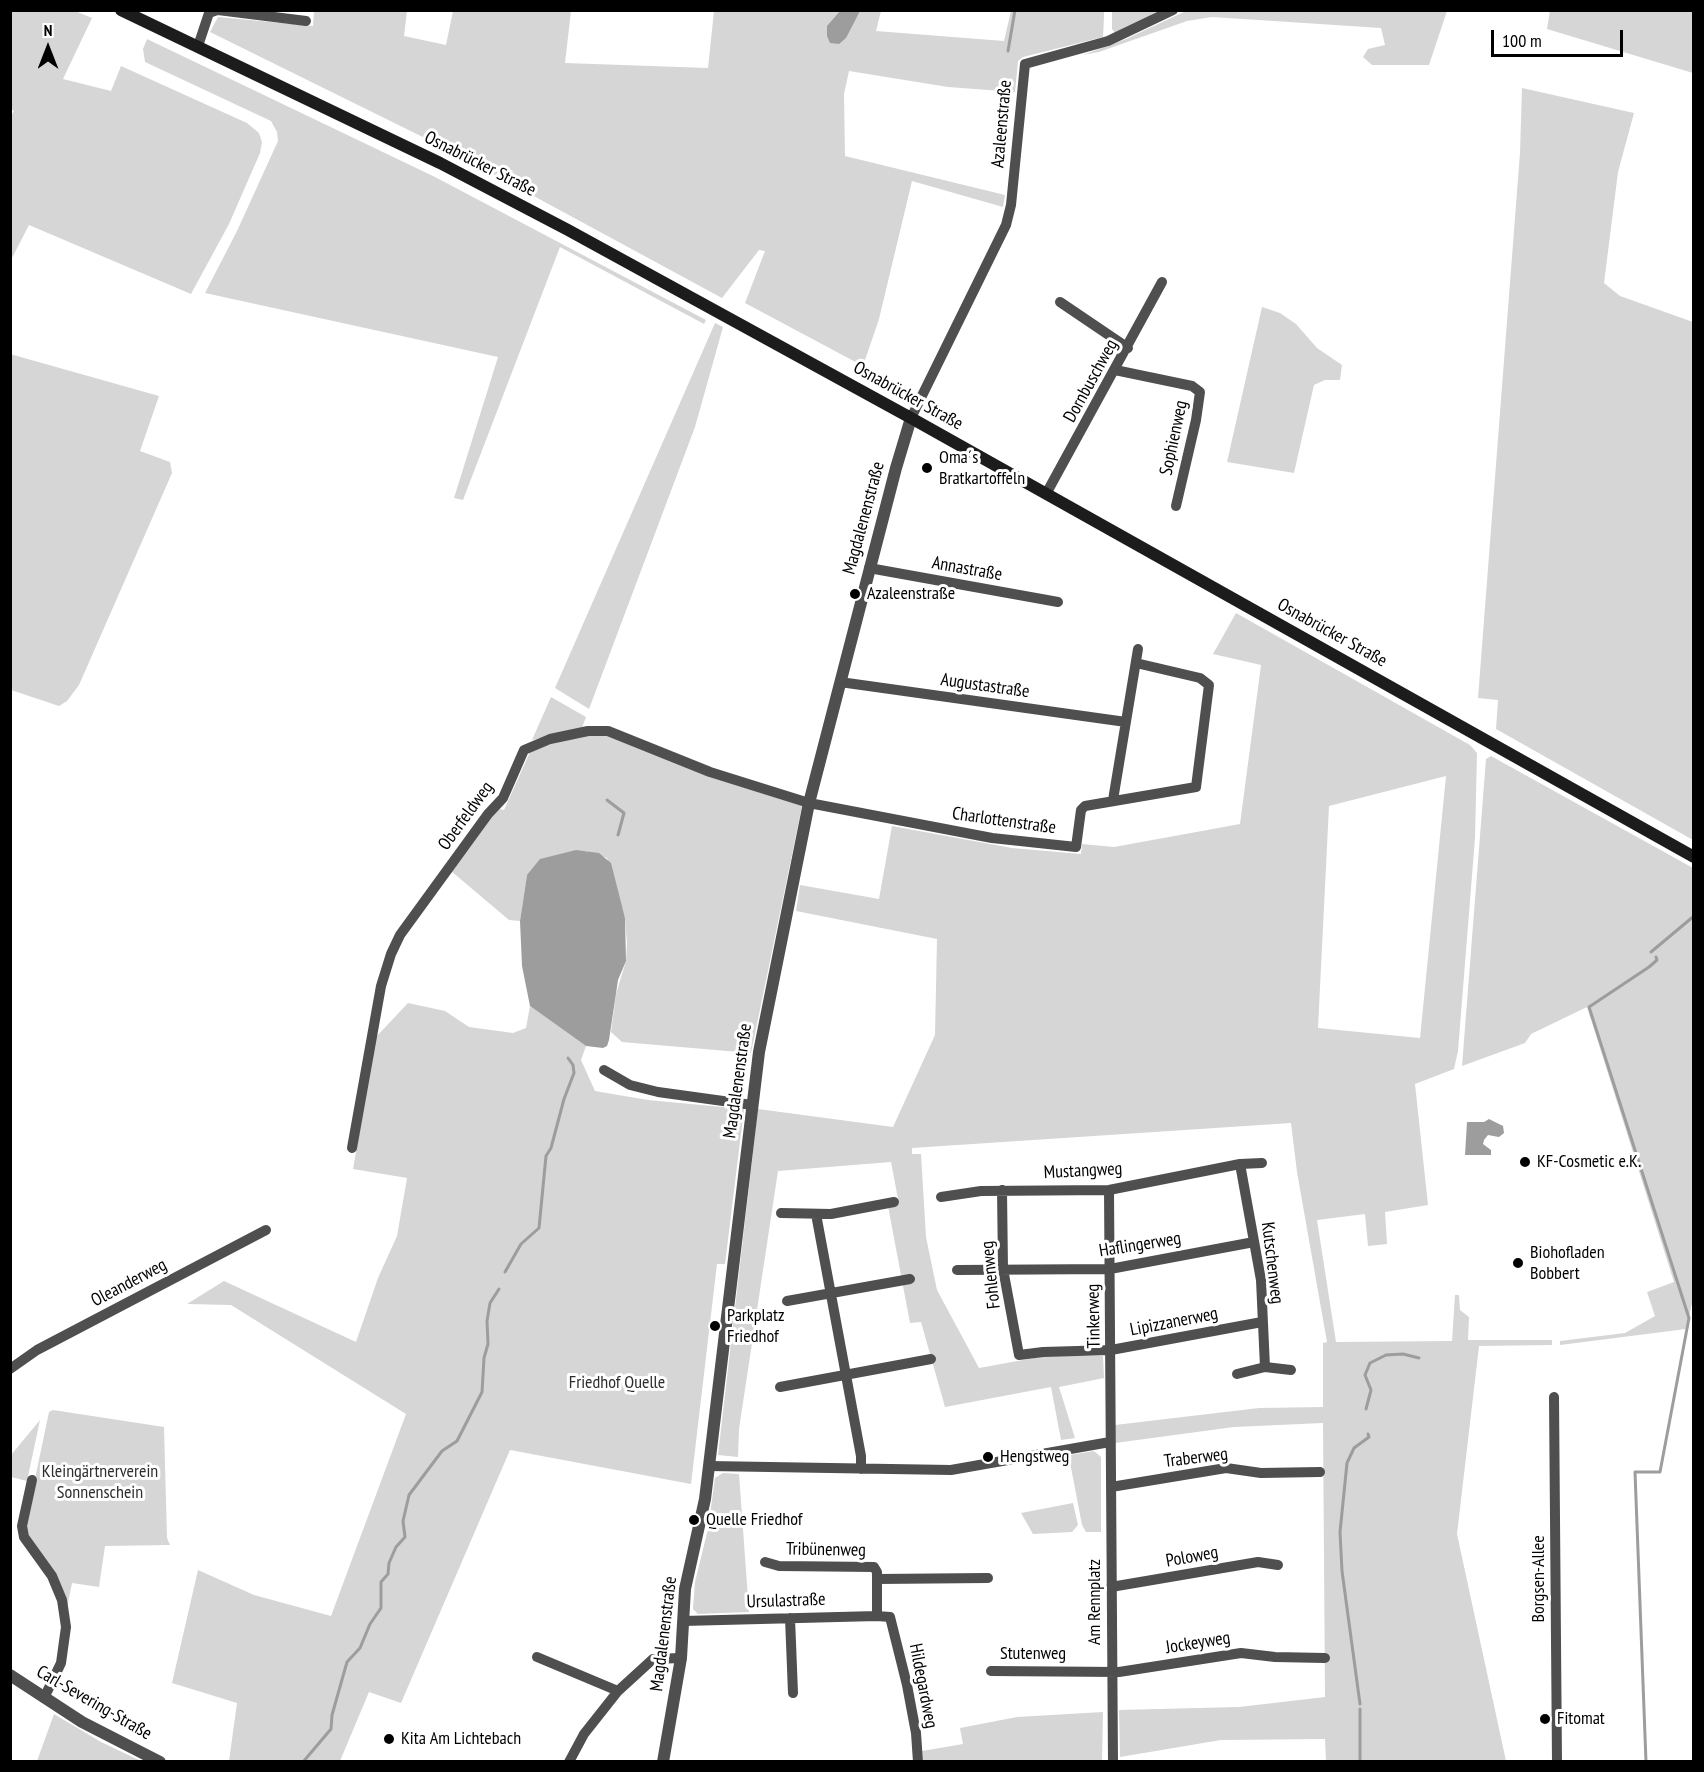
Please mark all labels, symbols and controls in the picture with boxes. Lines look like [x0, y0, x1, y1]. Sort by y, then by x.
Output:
north arrow [18, 18, 78, 78]
scale bar [1494, 18, 1626, 56]
text: N [44, 20, 52, 40]
text: 100 m [1502, 29, 1542, 52]
street label: Azaleenstraße [987, 79, 1017, 169]
street label: Osnabrücker Straße [421, 127, 539, 201]
street label: Dornbuschweg [1059, 336, 1123, 426]
street label: Osnabrücker Straße [849, 357, 967, 435]
street label: Sophienweg [1156, 399, 1192, 477]
place label: Oma´s Bratkartoffeln [939, 447, 1025, 490]
street label: Magdalenenstraße [839, 459, 889, 577]
marker: Oma´s Bratkartoffeln [920, 461, 934, 475]
street label: Annastraße [930, 552, 1004, 586]
place label: Azaleenstraße [867, 583, 955, 605]
marker: Azaleenstraße [848, 587, 862, 601]
street label: Osnabrücker Straße [1273, 594, 1391, 672]
street label: Augustastraße [939, 669, 1031, 703]
street label: Oberfeldweg [434, 777, 498, 855]
street label: Charlottenstraße [951, 803, 1057, 839]
street label: Magdalenenstraße [719, 1022, 757, 1140]
place label: KF-Cosmetic e.K. [1537, 1151, 1641, 1173]
marker: KF-Cosmetic e.K. [1518, 1155, 1532, 1169]
street label: Mustangweg [1043, 1158, 1123, 1184]
street label: Kutschenweg [1256, 1221, 1288, 1305]
street label: Haflingerweg [1097, 1228, 1183, 1262]
street label: Fohlenweg [977, 1240, 1005, 1310]
place label: Biohofladen Bobbert [1530, 1242, 1605, 1284]
street label: Oleanderweg [88, 1254, 170, 1312]
marker: Biohofladen Bobbert [1511, 1256, 1525, 1270]
street label: Tinkerweg [1083, 1284, 1105, 1348]
street label: Lipizzanerweg [1128, 1303, 1220, 1341]
place label: Parkplatz Friedhof [727, 1305, 784, 1348]
marker: Parkplatz Friedhof [708, 1319, 722, 1333]
park label: Friedhof Quelle [569, 1372, 665, 1394]
street label: Traberweg [1163, 1443, 1229, 1473]
place label: Hengstweg [1000, 1446, 1069, 1468]
marker: Hengstweg [981, 1450, 995, 1464]
park label: Kleingärtnerverein Sonnenschein [42, 1461, 158, 1504]
place label: Quelle Friedhof [706, 1509, 802, 1531]
marker: Quelle Friedhof [687, 1513, 701, 1527]
street label: Borgsen-Allee [1528, 1535, 1550, 1623]
street label: Tribünenweg [786, 1539, 866, 1561]
street label: Poloweg [1164, 1542, 1220, 1572]
street label: Am Rennplatz [1084, 1559, 1106, 1645]
street label: Magdalenenstraße [646, 1575, 682, 1693]
street label: Ursulastraße [746, 1589, 826, 1613]
street label: Jockeyweg [1164, 1627, 1232, 1659]
street label: Hildegardweg [904, 1642, 942, 1730]
street label: Stutenweg [1000, 1643, 1066, 1665]
street label: Carl-Severing-Straße [32, 1661, 156, 1745]
place label: Fitomat [1557, 1708, 1605, 1730]
marker: Fitomat [1538, 1712, 1552, 1726]
place label: Kita Am Lichtebach [401, 1728, 521, 1750]
marker: Kita Am Lichtebach [382, 1732, 396, 1746]

